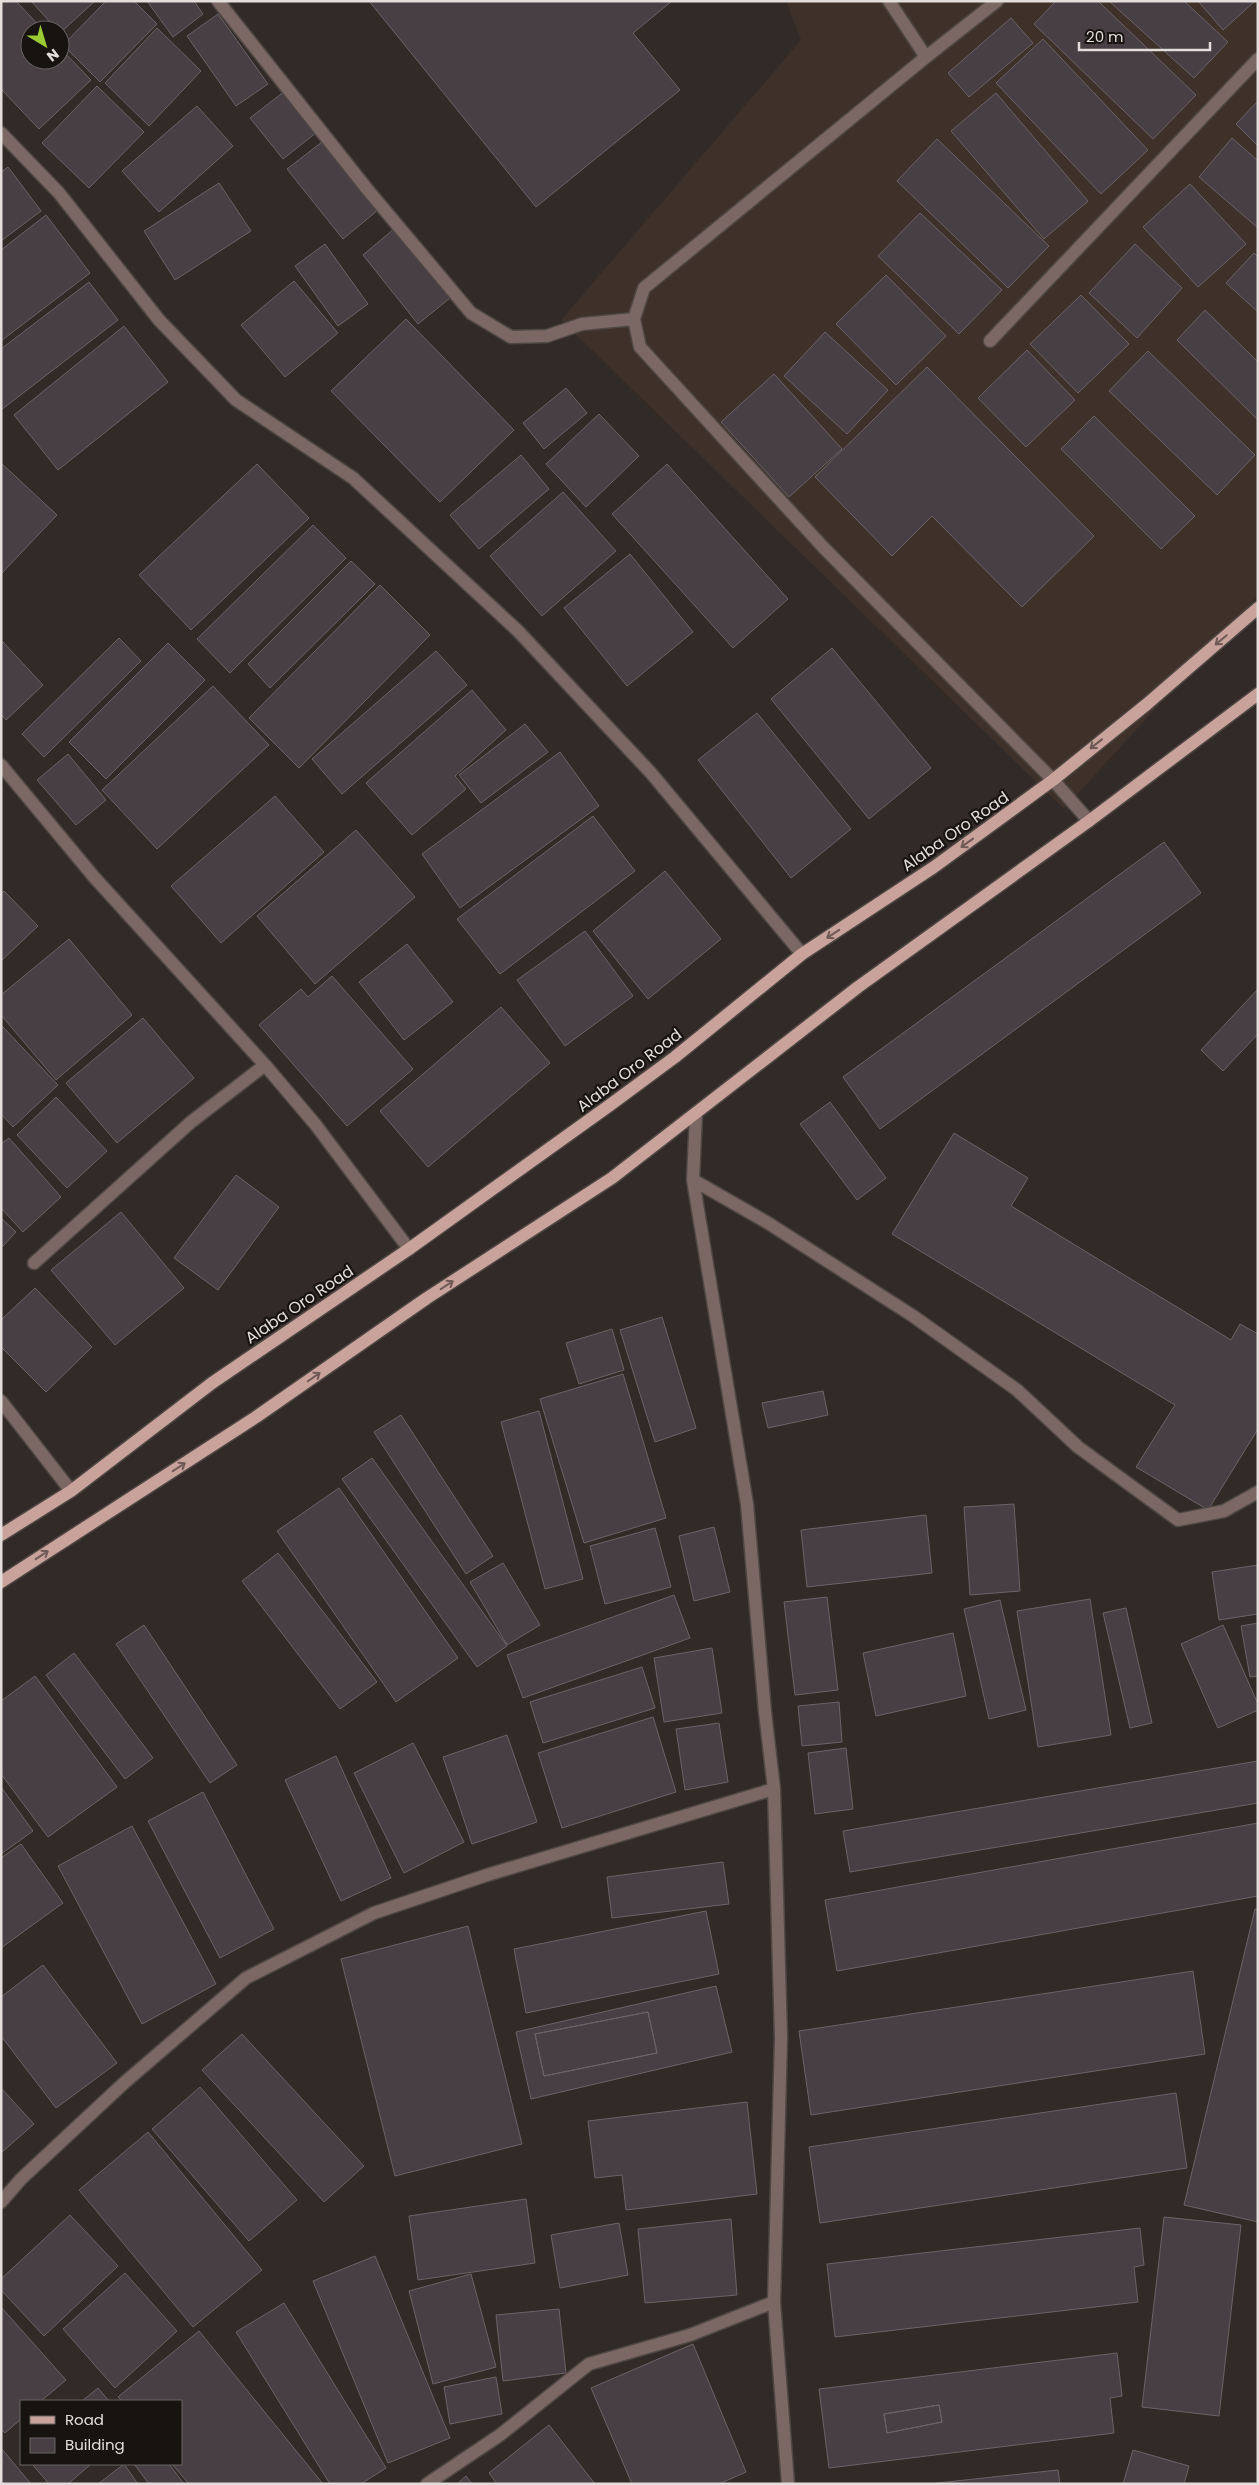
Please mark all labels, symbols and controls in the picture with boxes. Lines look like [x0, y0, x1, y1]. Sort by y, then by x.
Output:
north arrow [20, 20, 70, 70]
scale bar [1079, 20, 1210, 52]
text: 20 m [1086, 26, 1124, 47]
text: N [43, 44, 63, 66]
one-way arrow [1214, 634, 1227, 645]
one-way arrow [1089, 739, 1103, 749]
street label: Alaba Oro Road [897, 786, 1014, 877]
one-way arrow [960, 838, 974, 848]
one-way arrow [826, 929, 840, 939]
street label: Alaba Oro Road [572, 1023, 687, 1118]
street label: Alaba Oro Road [241, 1260, 358, 1349]
one-way arrow [440, 1280, 454, 1290]
one-way arrow [306, 1372, 320, 1382]
one-way arrow [171, 1462, 185, 1472]
one-way arrow [35, 1550, 49, 1561]
legend [20, 2400, 182, 2465]
text: Road [65, 2409, 104, 2430]
text: Building [65, 2434, 125, 2455]

